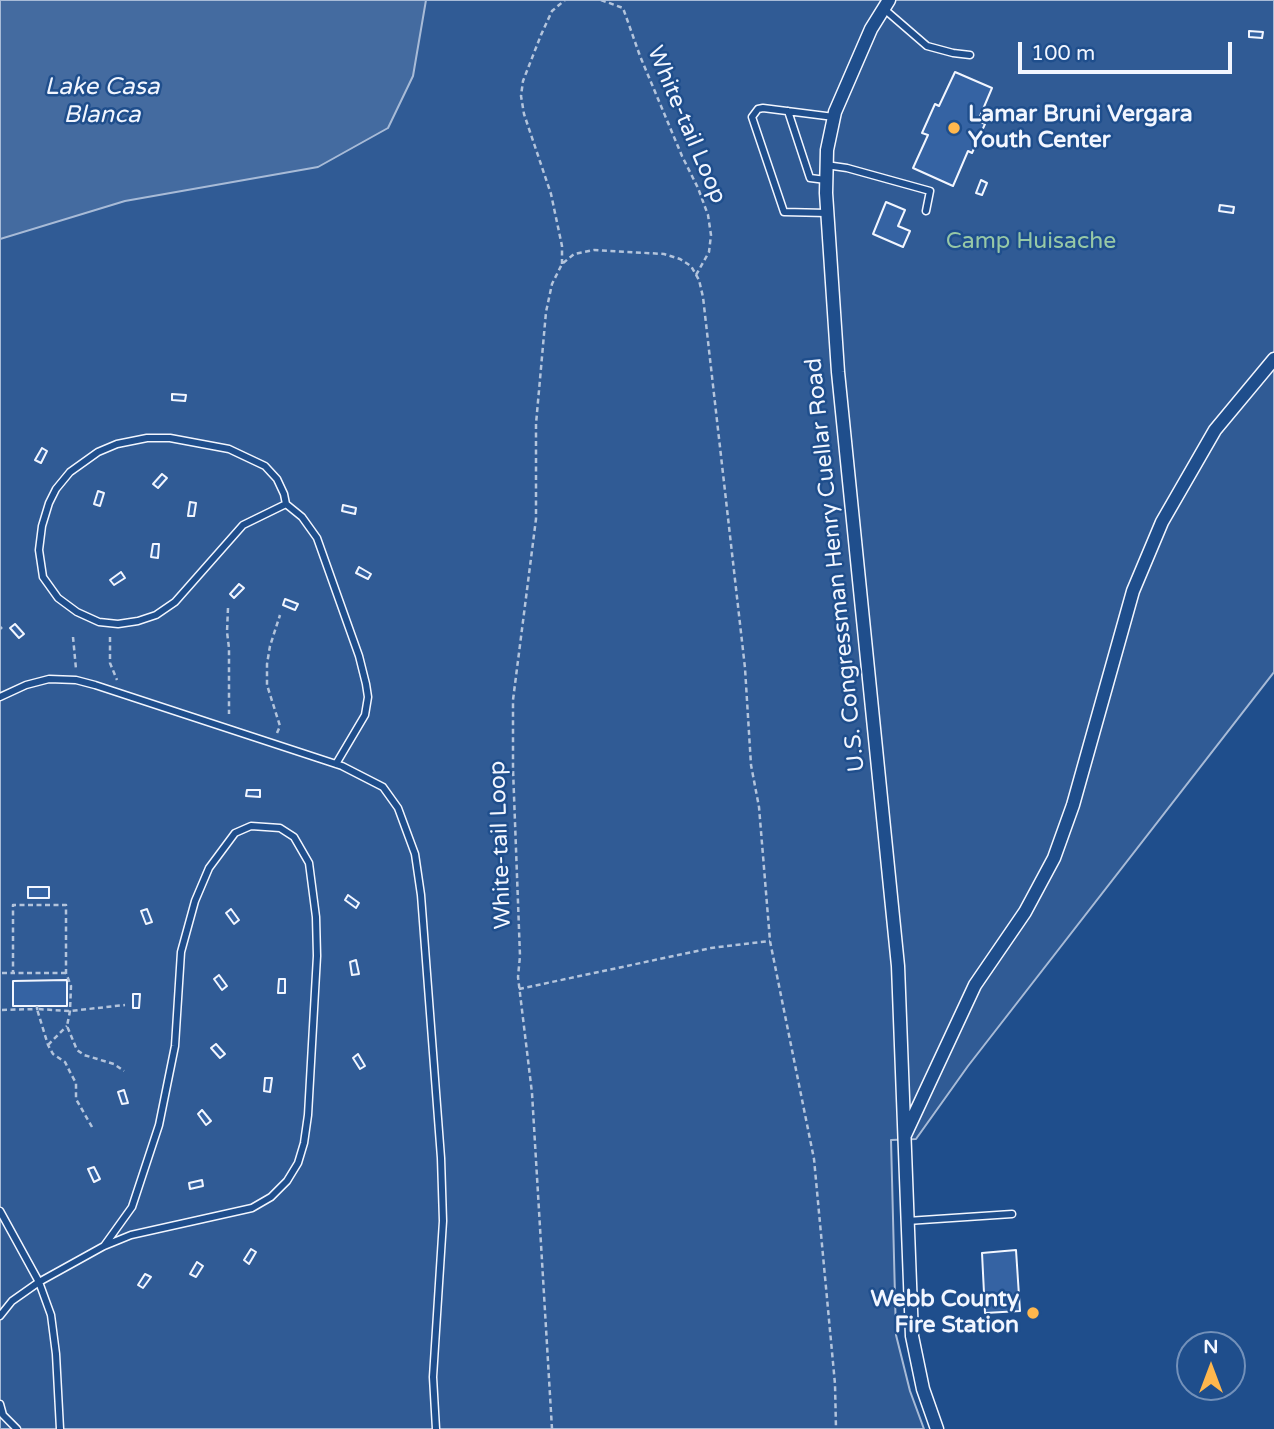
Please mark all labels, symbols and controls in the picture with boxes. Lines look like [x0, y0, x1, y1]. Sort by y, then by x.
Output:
scale bar [1022, 28, 1236, 72]
text: 100 m [1031, 41, 1095, 66]
street label: White-tail Loop [640, 42, 732, 208]
water label: Lake Casa Blanca [44, 74, 160, 130]
place label: Lamar Bruni Vergara Youth Center [968, 101, 1193, 155]
marker: Lamar Bruni Vergara Youth Center [946, 120, 962, 136]
park label: Camp Huisache [946, 228, 1116, 256]
street label: U.S. Congressman Henry Cuellar Road [801, 357, 871, 773]
street label: White-tail Loop [484, 760, 518, 930]
place label: Webb County Fire Station [870, 1286, 1019, 1340]
marker: Webb County Fire Station [1025, 1305, 1041, 1321]
north arrow [1176, 1331, 1246, 1401]
text: N [1203, 1336, 1219, 1358]

